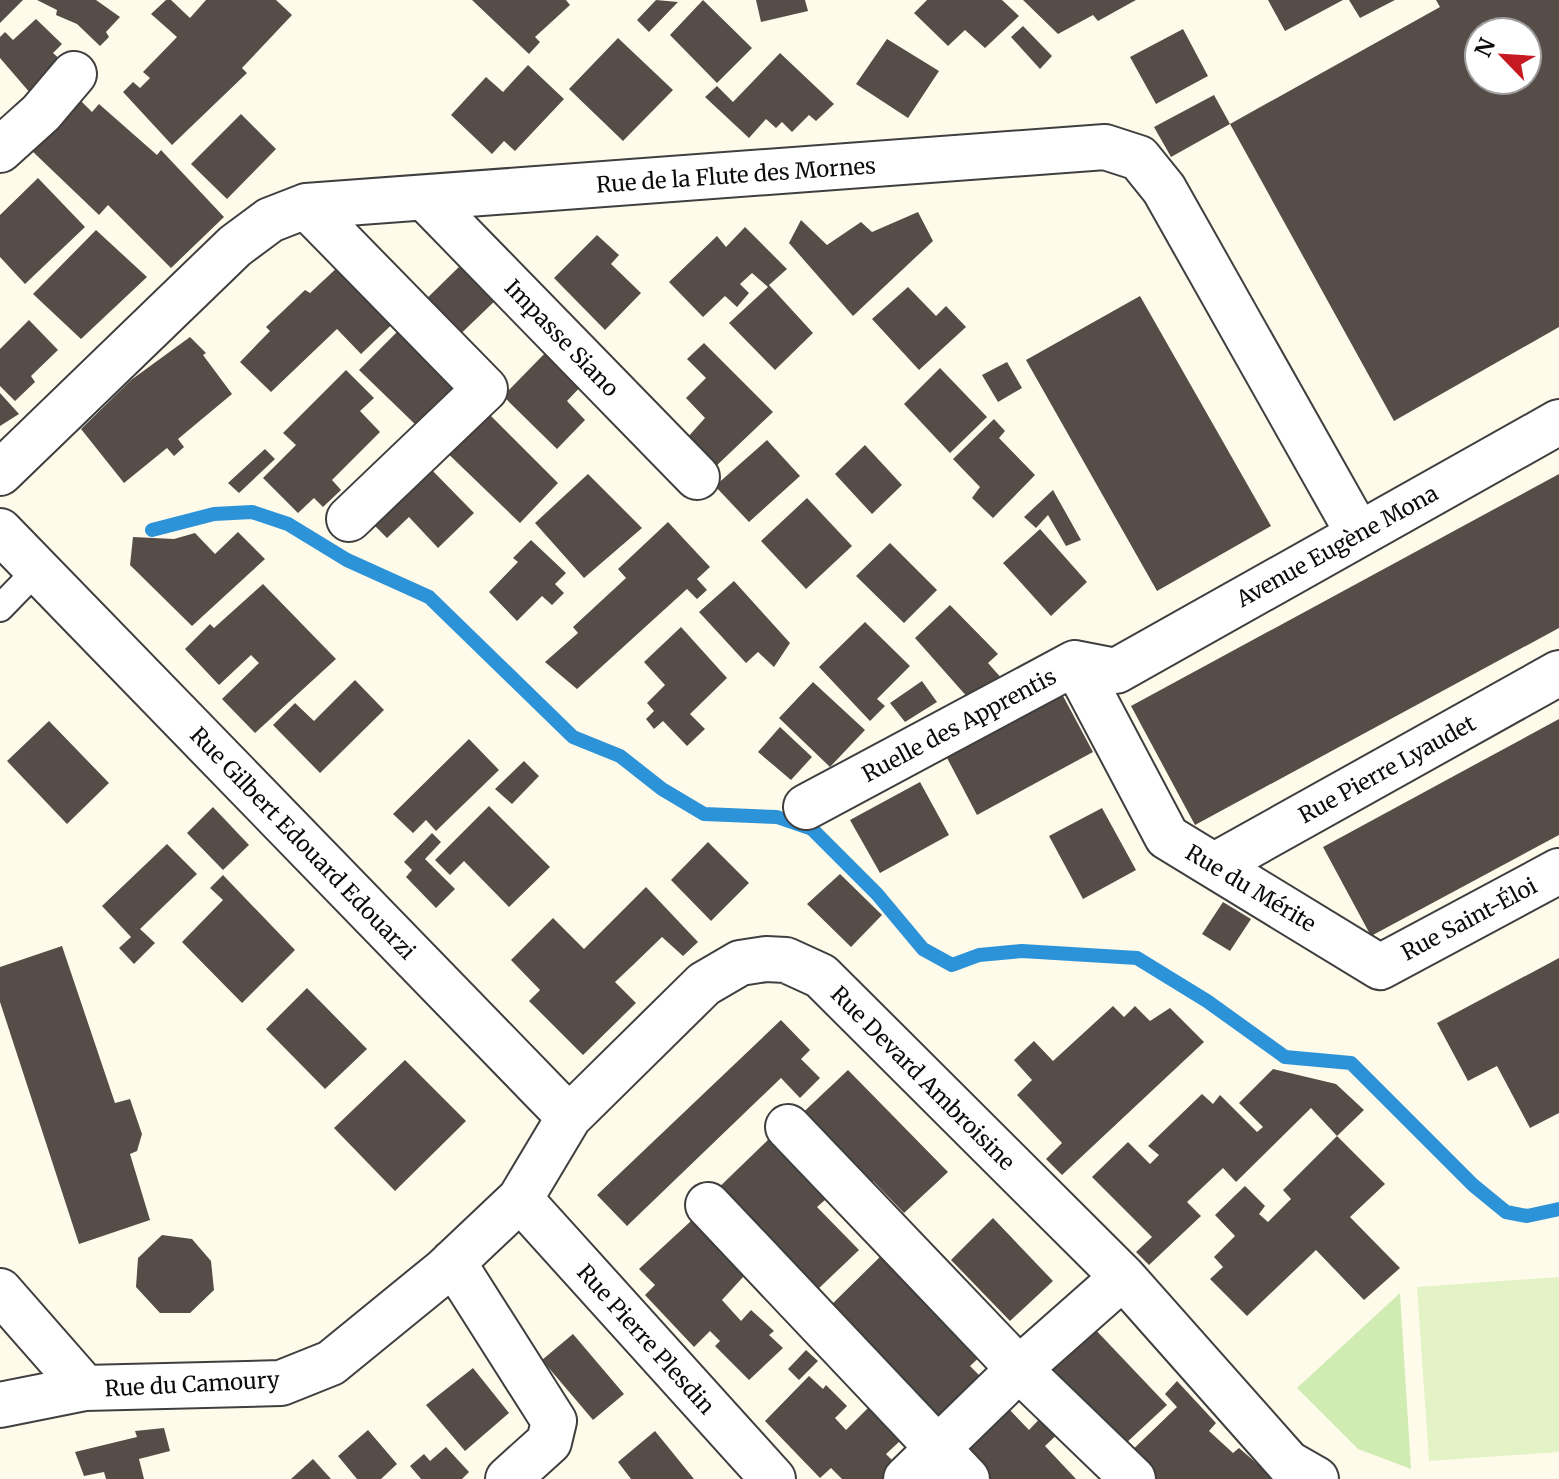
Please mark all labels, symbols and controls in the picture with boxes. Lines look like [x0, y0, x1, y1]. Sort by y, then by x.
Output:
north arrow [1463, 16, 1543, 96]
text: N [1469, 33, 1501, 61]
street label: Rue de la Flute des Mornes [595, 151, 877, 199]
street label: Impasse Siano [499, 273, 625, 403]
street label: Avenue Eugène Mona [1230, 479, 1443, 614]
street label: Ruelle des Apprentis [857, 662, 1061, 788]
street label: Rue Pierre Lyaudet [1294, 709, 1481, 829]
street label: Rue Gilbert Edouard Edouarzi [184, 721, 422, 965]
street label: Rue du Mérite [1181, 838, 1321, 938]
street label: Rue Saint-Éloi [1396, 871, 1542, 966]
street label: Rue Devard Ambroisine [825, 980, 1021, 1176]
street label: Rue Pierre Plesdin [571, 1258, 721, 1420]
street label: Rue du Camoury [104, 1365, 280, 1403]

